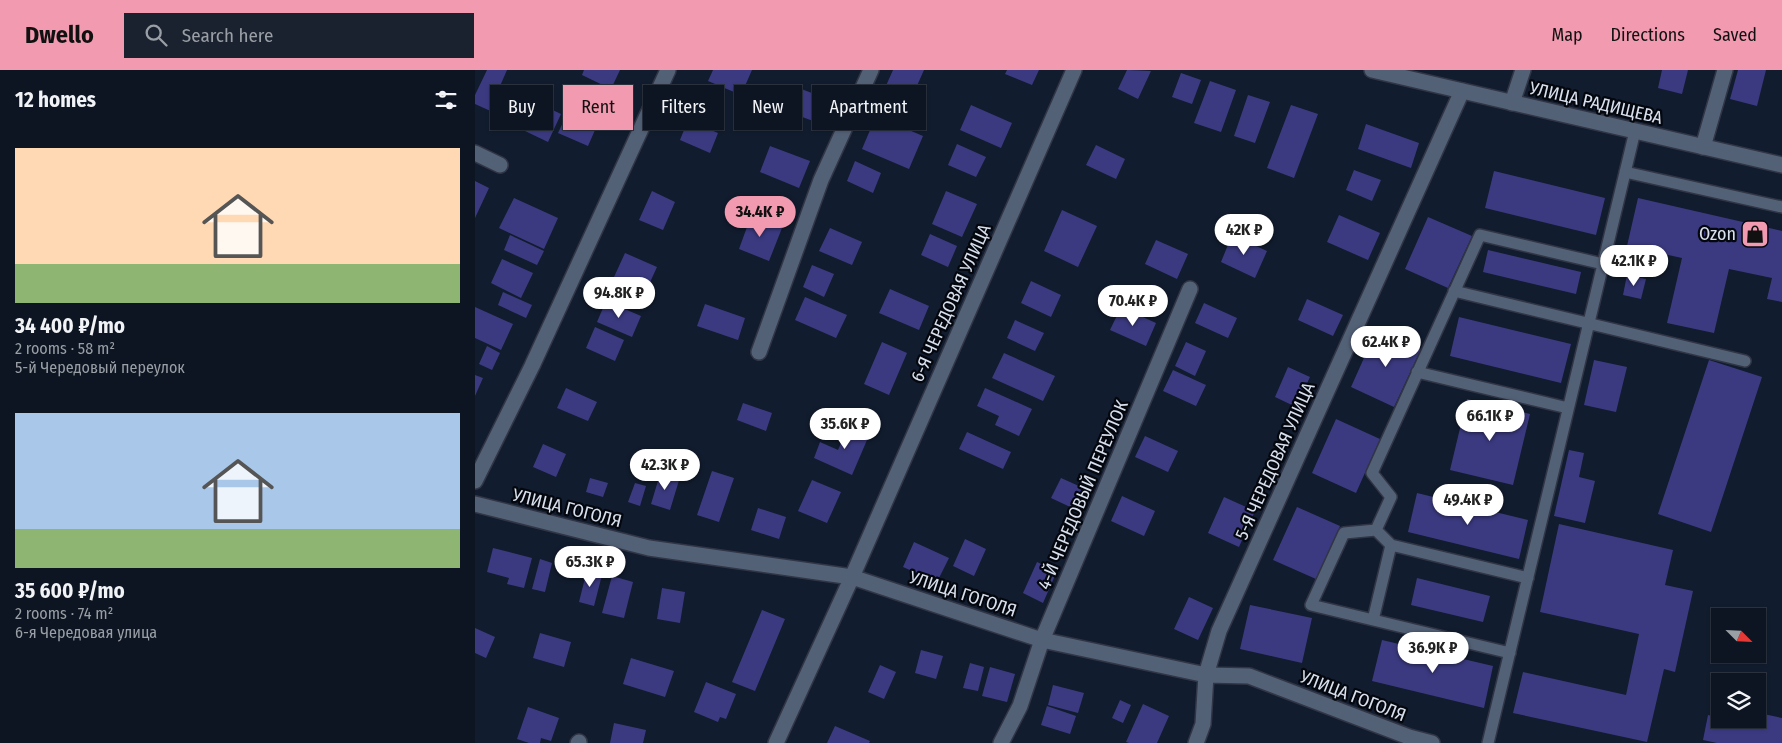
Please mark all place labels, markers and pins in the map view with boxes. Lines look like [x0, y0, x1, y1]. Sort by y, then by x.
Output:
pin: 34.4K ₽ [714, 196, 806, 238]
pin: 42K ₽ [1209, 214, 1279, 256]
shop icon: Ozon [1740, 219, 1770, 249]
place label: Ozon [1699, 223, 1736, 245]
pin: 42.1K ₽ [1588, 244, 1680, 287]
pin: 94.8K ₽ [573, 276, 665, 319]
pin: 70.4K ₽ [1087, 284, 1179, 327]
pin: 62.4K ₽ [1340, 326, 1432, 368]
pin: 66.1K ₽ [1444, 400, 1536, 442]
pin: 35.6K ₽ [799, 408, 891, 450]
pin: 42.3K ₽ [619, 448, 711, 491]
pin: 49.4K ₽ [1422, 484, 1514, 526]
pin: 65.3K ₽ [544, 546, 636, 588]
pin: 36.9K ₽ [1387, 632, 1479, 674]

